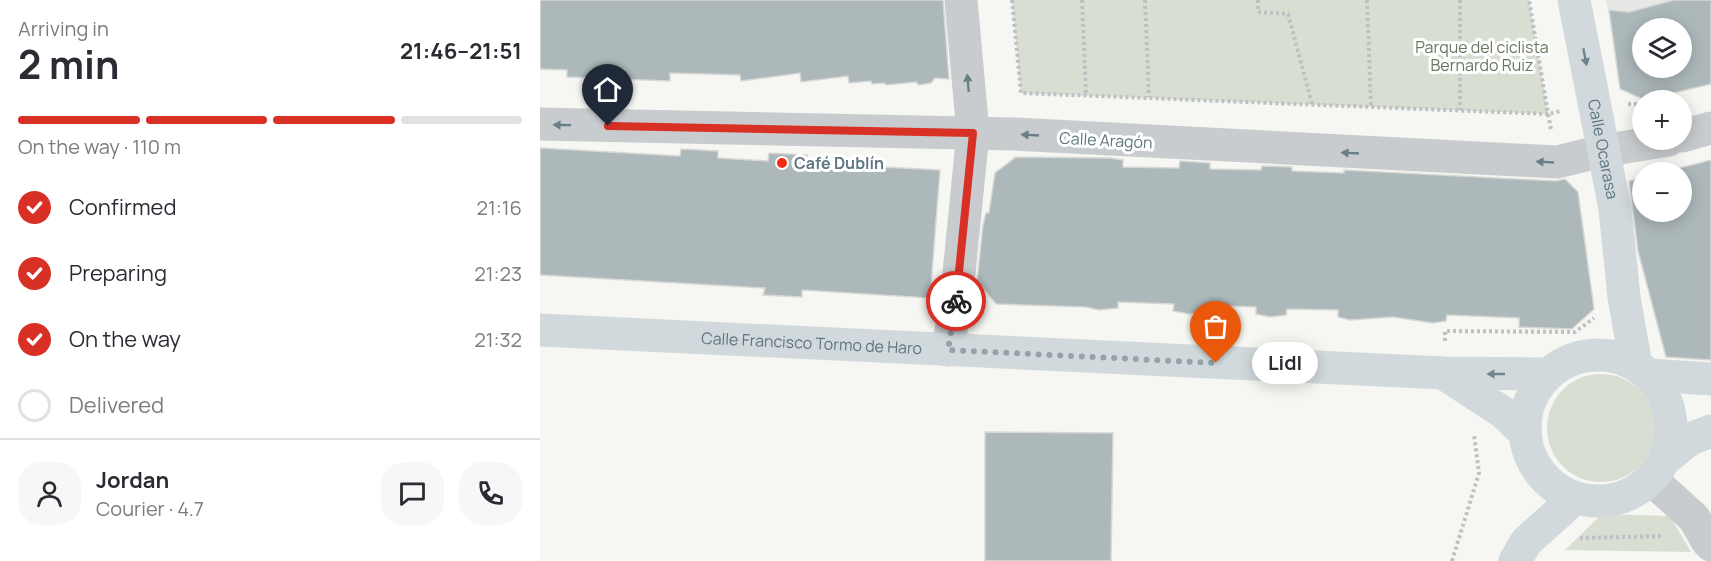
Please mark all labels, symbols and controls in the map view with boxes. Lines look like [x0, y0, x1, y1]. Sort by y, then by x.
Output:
text: Arriving in [18, 15, 109, 42]
map controls [1632, 18, 1692, 222]
button: layers [1632, 18, 1692, 78]
text: 21:46–21:51 [400, 36, 522, 66]
park label: Parque del ciclista Bernardo Ruiz [1415, 36, 1549, 76]
text: 2 min [18, 37, 119, 91]
one-way arrow [1581, 48, 1590, 67]
pin [582, 64, 633, 126]
icon: home [591, 73, 624, 106]
one-way arrow [963, 73, 973, 92]
button: + [1632, 90, 1692, 150]
street label: Calle Ocarasa [1583, 97, 1624, 201]
one-way arrow [552, 120, 571, 129]
street label: Calle Aragón [1059, 127, 1153, 153]
one-way arrow [1020, 131, 1039, 140]
text: On the way · 110 m [18, 133, 181, 160]
one-way arrow [1341, 148, 1360, 157]
place label: Café Dublín [794, 152, 884, 174]
marker: Café Dublín [775, 156, 789, 170]
one-way arrow [1535, 157, 1554, 166]
button: − [1632, 162, 1692, 222]
icon: check [18, 191, 51, 224]
text: Confirmed [69, 192, 177, 222]
text: 21:16 [477, 194, 522, 221]
icon: check [18, 257, 51, 290]
text: Preparing [69, 258, 167, 288]
text: 21:23 [474, 260, 522, 287]
courier [926, 271, 986, 331]
icon: bike [940, 285, 973, 318]
pin [1190, 301, 1241, 363]
icon: bag [1199, 310, 1232, 343]
icon: check [18, 323, 51, 356]
text: On the way [69, 324, 181, 354]
text: 21:32 [474, 326, 522, 353]
street label: Calle Francisco Tormo de Haro [701, 327, 923, 359]
callout: Lidl [1252, 342, 1318, 384]
text: Lidl [1268, 349, 1302, 376]
one-way arrow [1486, 369, 1505, 379]
text: Delivered [69, 390, 164, 420]
button: person [18, 462, 81, 525]
button: chat [381, 462, 444, 525]
button: phone [459, 462, 522, 525]
text: Jordan [96, 465, 169, 495]
text: Courier · 4.7 [96, 495, 204, 522]

